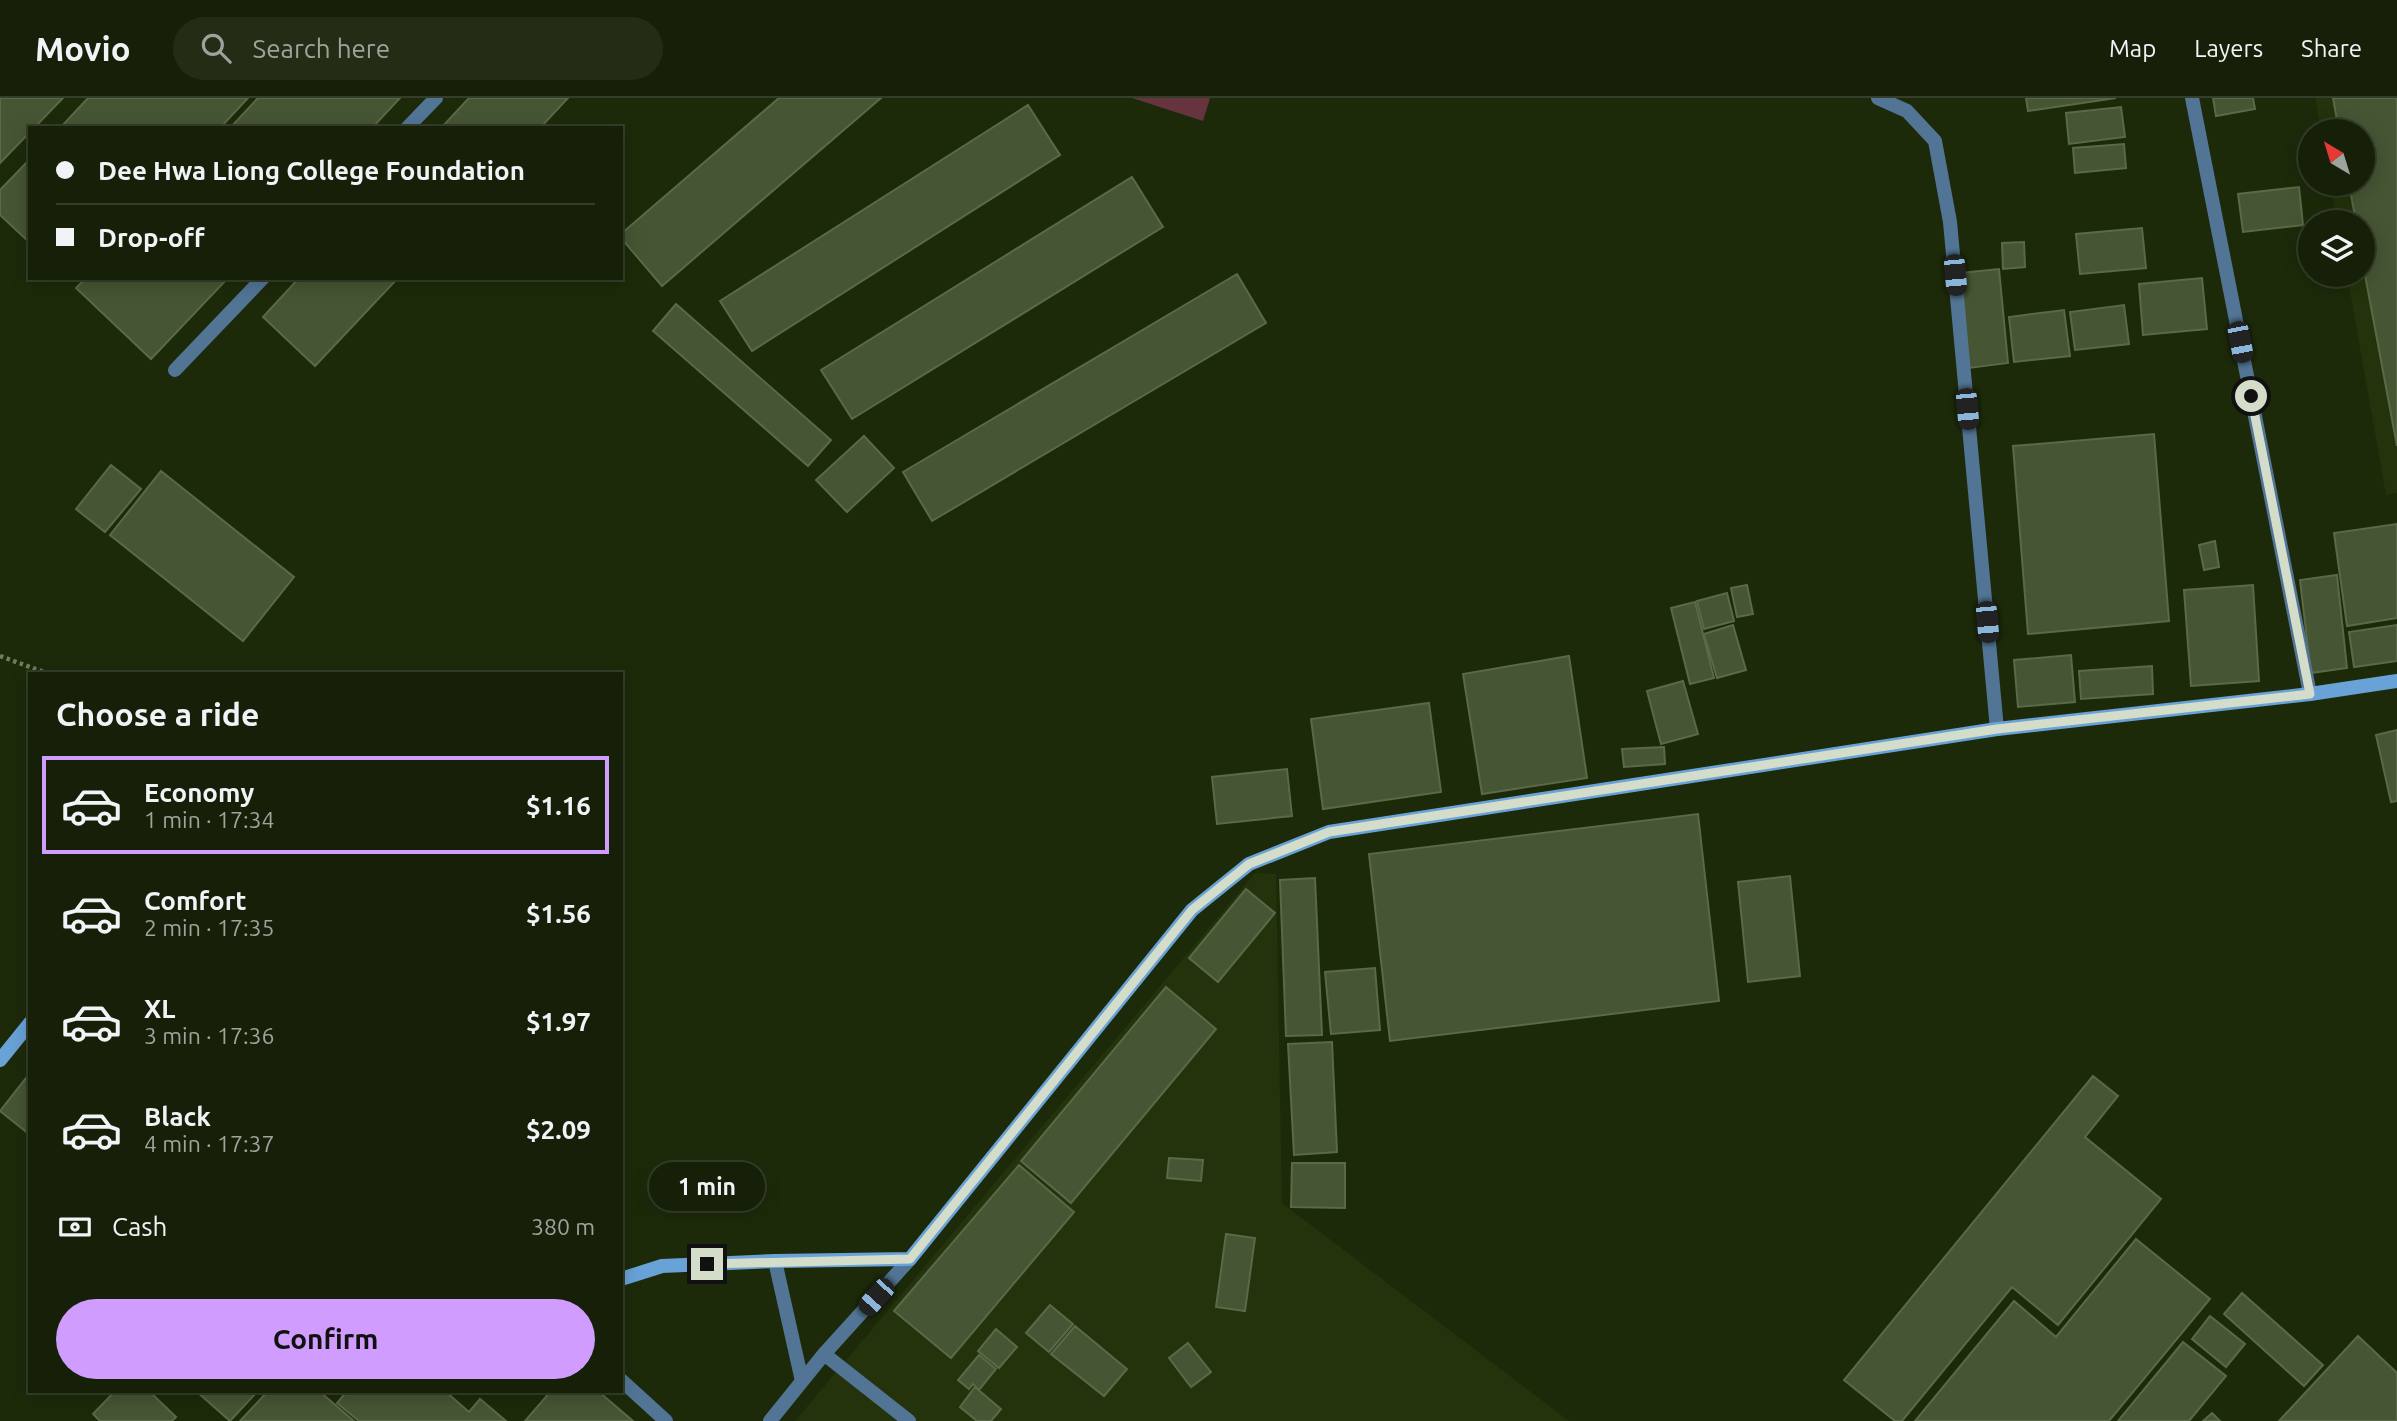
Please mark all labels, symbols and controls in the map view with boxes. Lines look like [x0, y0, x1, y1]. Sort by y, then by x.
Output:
search box [173, 17, 663, 80]
icon: search [197, 29, 235, 67]
text: Movio [35, 30, 131, 67]
text: Search here [253, 34, 390, 63]
text: Map [2109, 35, 2156, 62]
text: Layers [2194, 35, 2263, 62]
text: Share [2301, 35, 2362, 62]
north arrow [2298, 119, 2375, 196]
map controls [2298, 119, 2375, 287]
text: Dee Hwa Liong College Foundation [98, 156, 525, 185]
button: layers [2298, 210, 2375, 287]
text: Drop-off [98, 223, 205, 252]
car [1943, 253, 1968, 297]
car [2226, 319, 2255, 365]
route start [2235, 380, 2267, 412]
car [1955, 387, 1980, 431]
car [1975, 600, 2000, 644]
text: Choose a ride [56, 696, 259, 732]
icon: car [60, 774, 123, 837]
text: Economy [144, 778, 254, 807]
text: $1.16 [526, 791, 591, 820]
text: 1 min · 17:34 [144, 807, 275, 832]
icon: car [60, 882, 123, 945]
text: Comfort [144, 886, 247, 915]
text: $1.56 [526, 899, 591, 928]
text: 2 min · 17:35 [144, 915, 275, 940]
icon: car [60, 990, 123, 1053]
text: XL [144, 994, 175, 1023]
text: $1.97 [526, 1007, 591, 1036]
text: 3 min · 17:36 [144, 1023, 275, 1048]
icon: car [60, 1098, 123, 1161]
text: Black [144, 1102, 211, 1131]
text: $2.09 [526, 1115, 591, 1144]
text: 4 min · 17:37 [144, 1131, 275, 1156]
callout: 1 min [649, 1162, 765, 1212]
text: 1 min [678, 1174, 736, 1199]
icon: cash [56, 1208, 94, 1246]
text: Cash [112, 1212, 167, 1241]
text: 380 m [531, 1214, 595, 1239]
route end [691, 1248, 723, 1280]
car [855, 1274, 898, 1320]
button: Confirm [56, 1299, 595, 1379]

